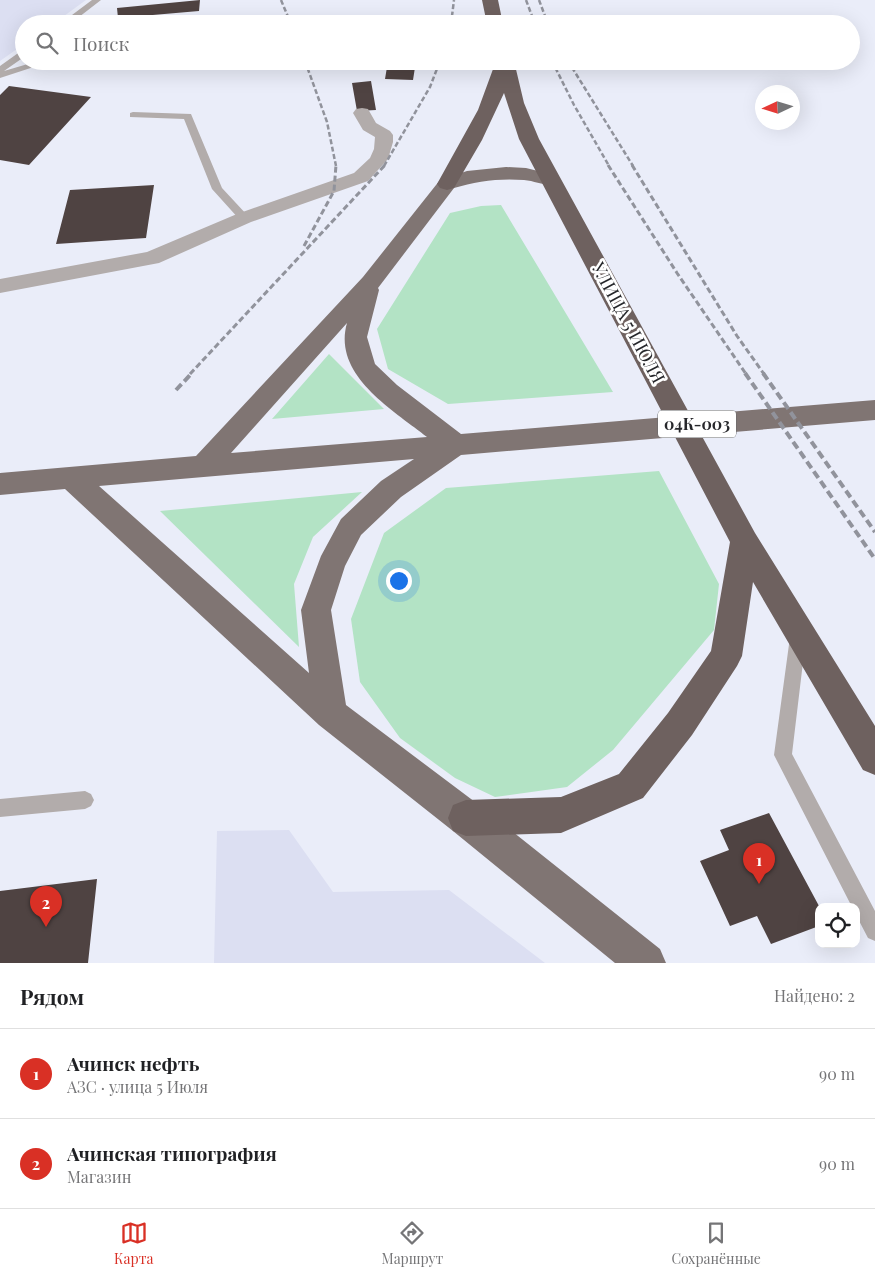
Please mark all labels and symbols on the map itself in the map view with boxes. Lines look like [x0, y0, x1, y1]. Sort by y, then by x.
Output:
north arrow [755, 85, 800, 130]
street label: УЛИЦА 5 ИЮЛЯ [586, 257, 671, 387]
road number: 04К-003 [658, 410, 736, 438]
your location [386, 568, 412, 594]
pin: 1 [743, 843, 775, 884]
pin: 2 [30, 886, 62, 927]

